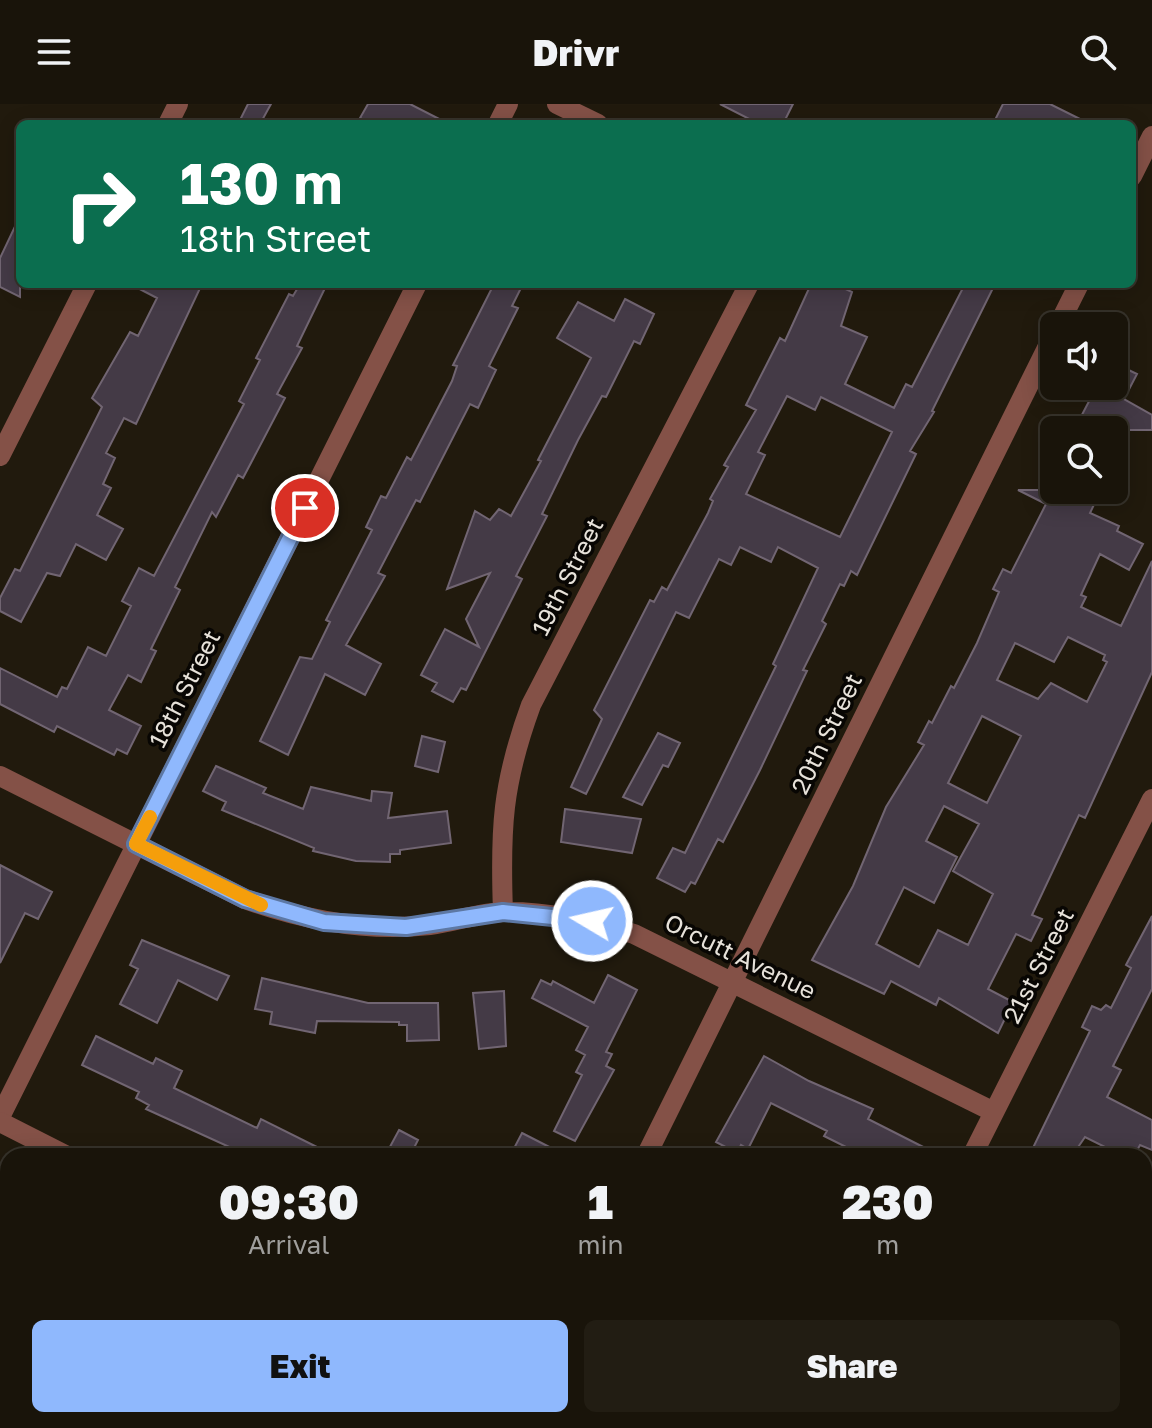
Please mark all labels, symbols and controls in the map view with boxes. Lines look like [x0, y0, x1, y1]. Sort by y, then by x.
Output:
icon: menu [32, 30, 76, 74]
icon: search [1076, 30, 1120, 74]
text: Drivr [533, 31, 619, 74]
text: 130 m [180, 149, 342, 216]
icon: right [48, 152, 152, 256]
text: 18th Street [180, 217, 372, 260]
map controls [1040, 312, 1128, 504]
button: sound [1040, 312, 1128, 400]
button: search [1040, 416, 1128, 504]
pin [271, 474, 339, 542]
icon: arrive [283, 486, 327, 530]
street label: 19th Street [525, 513, 609, 640]
street label: 18th Street [142, 625, 226, 752]
street label: 20th Street [784, 668, 867, 798]
position arrow [550, 879, 634, 963]
street label: 21st Street [996, 903, 1079, 1028]
street label: Orcutt Avenue [661, 907, 821, 1005]
text: 09:30 [218, 1172, 359, 1230]
text: 1 [588, 1172, 613, 1230]
text: 230 [842, 1172, 934, 1230]
text: Arrival [248, 1229, 329, 1260]
text: min [577, 1229, 623, 1260]
text: m [876, 1229, 899, 1260]
button: Exit [32, 1320, 568, 1412]
button: Share [584, 1320, 1120, 1412]

